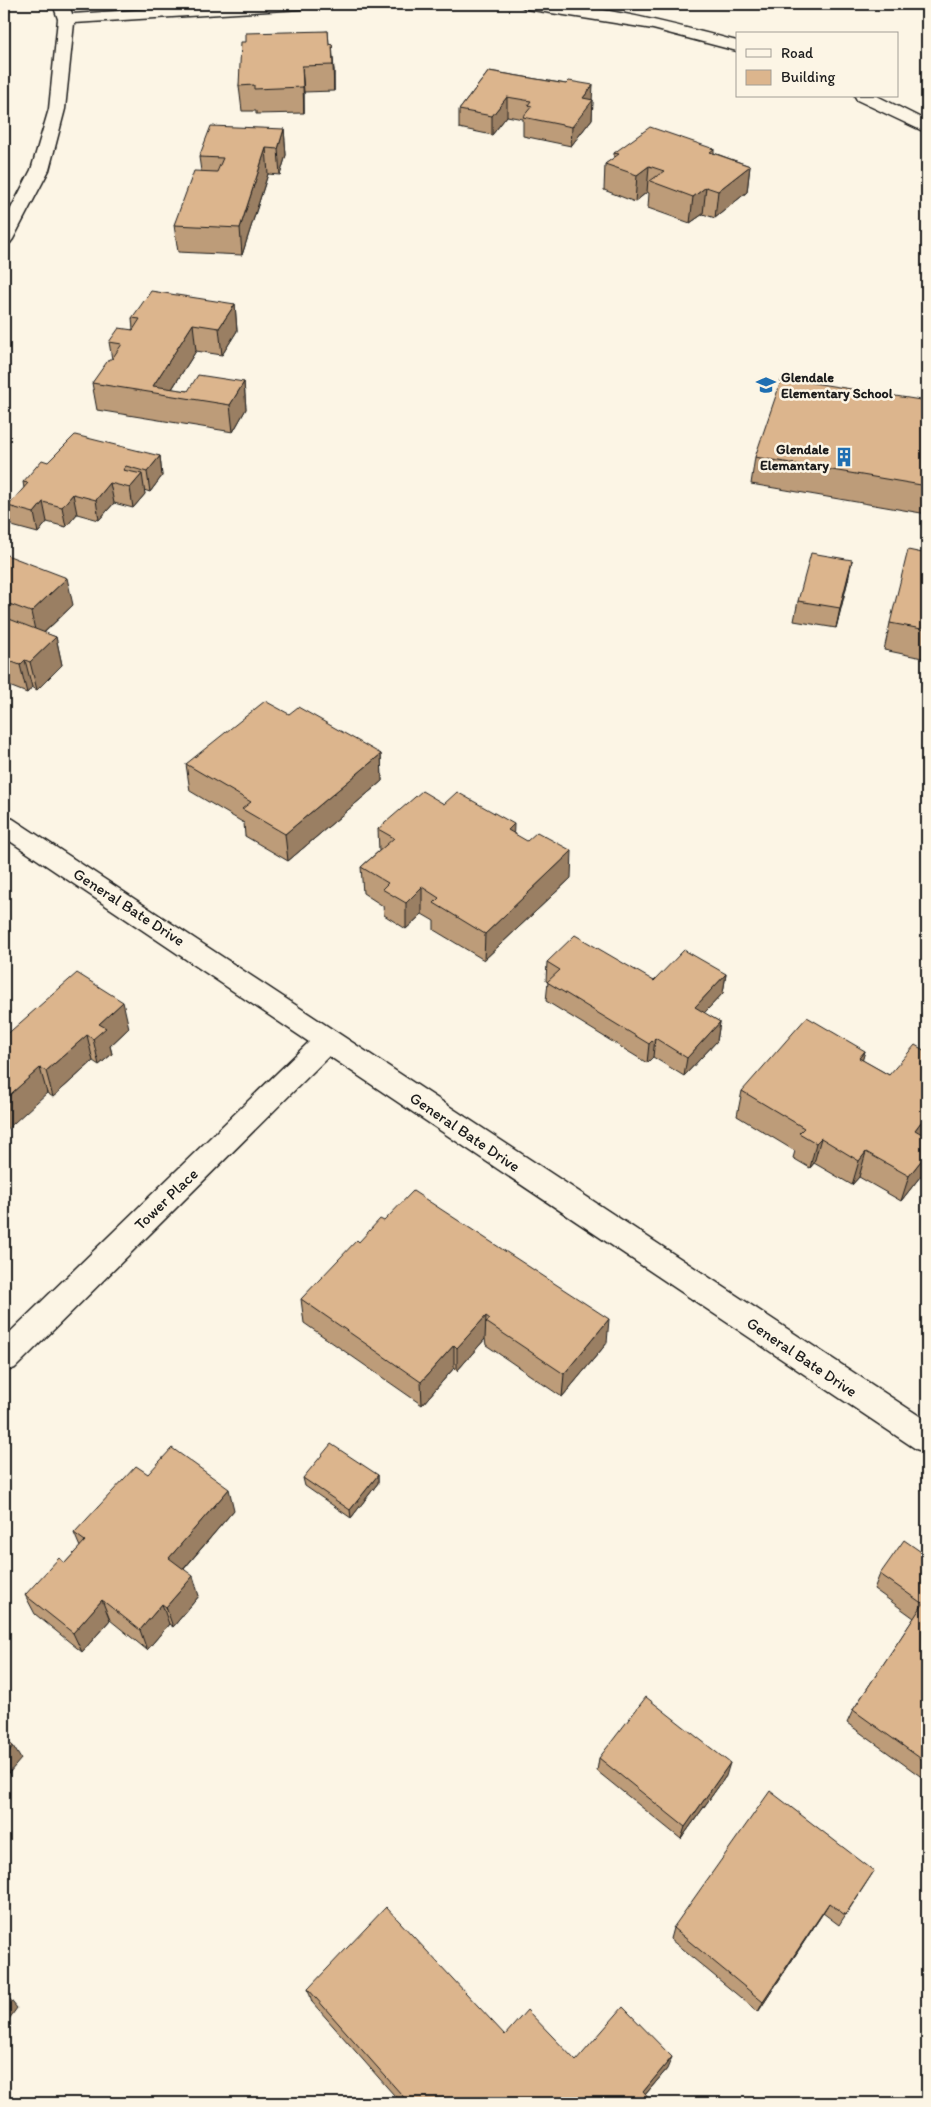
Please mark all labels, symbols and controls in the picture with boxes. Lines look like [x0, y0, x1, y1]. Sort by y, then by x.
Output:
legend [736, 32, 898, 98]
text: Road [781, 44, 814, 62]
text: Building [781, 68, 835, 86]
place label: Glendale Elementary School [781, 369, 894, 402]
school or university icon: Glendale Elementary School [755, 374, 777, 396]
place label: Glendale Elemantary [760, 441, 829, 474]
building icon: Glendale Elemantary [833, 446, 855, 468]
street label: General Bate Drive [70, 864, 188, 950]
street label: General Bate Drive [406, 1088, 524, 1176]
street label: Tower Place [130, 1164, 202, 1234]
street label: General Bate Drive [743, 1313, 861, 1401]

